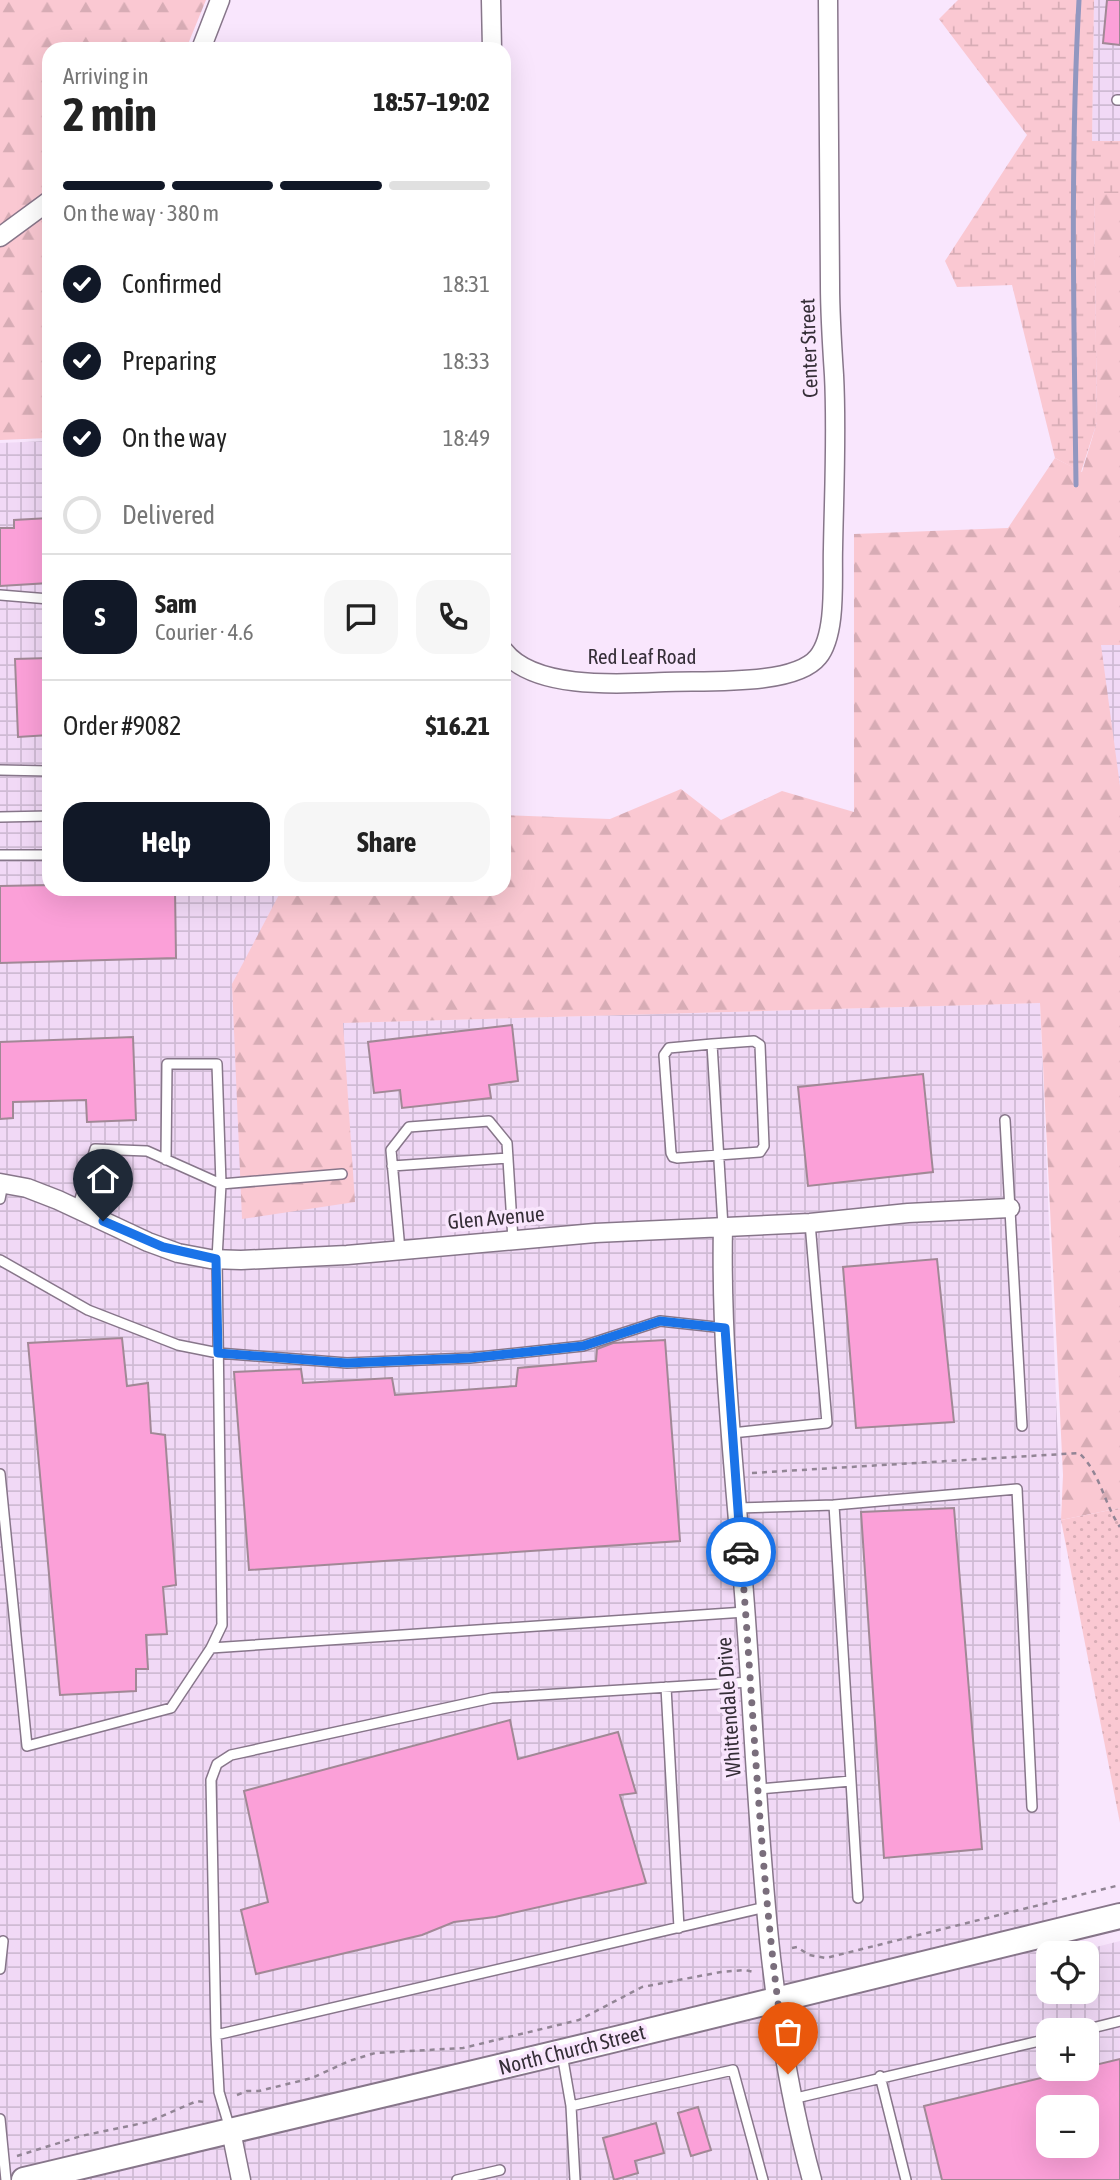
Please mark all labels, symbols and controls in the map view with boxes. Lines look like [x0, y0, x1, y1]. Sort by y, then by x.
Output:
text: Arriving in [63, 63, 149, 89]
text: 18:57–19:02 [373, 87, 490, 117]
text: 2 min [63, 88, 157, 141]
text: On the way · 380 m [63, 200, 219, 226]
icon: check [63, 265, 101, 303]
text: Confirmed [122, 269, 222, 299]
text: 18:31 [443, 271, 490, 297]
street label: Center Street [794, 298, 822, 398]
icon: check [63, 342, 101, 380]
text: Preparing [122, 346, 216, 376]
text: 18:33 [443, 348, 490, 374]
icon: check [63, 419, 101, 457]
text: On the way [122, 423, 227, 453]
text: 18:49 [443, 425, 490, 451]
text: Delivered [122, 500, 215, 530]
button: chat [324, 580, 398, 654]
button: phone [416, 580, 490, 654]
text: Sam [155, 589, 197, 619]
text: S [95, 602, 105, 632]
text: Courier · 4.6 [155, 619, 254, 645]
street label: Red Leaf Road [588, 644, 696, 668]
text: Order #9082 [63, 711, 182, 741]
text: $16.21 [426, 711, 490, 741]
button: Help [63, 802, 270, 882]
button: Share [284, 802, 490, 882]
pin [73, 1149, 133, 1221]
icon: home [84, 1160, 122, 1198]
street label: Glen Avenue [446, 1201, 545, 1233]
courier [706, 1517, 776, 1587]
icon: car [722, 1533, 760, 1571]
street label: Whittendale Drive [711, 1636, 745, 1778]
map controls [1036, 1941, 1099, 2158]
button: locate [1036, 1941, 1099, 2004]
pin [758, 2002, 818, 2074]
icon: bag [769, 2013, 807, 2051]
button: + [1036, 2018, 1099, 2081]
street label: North Church Street [496, 2019, 648, 2079]
button: − [1036, 2095, 1099, 2158]

